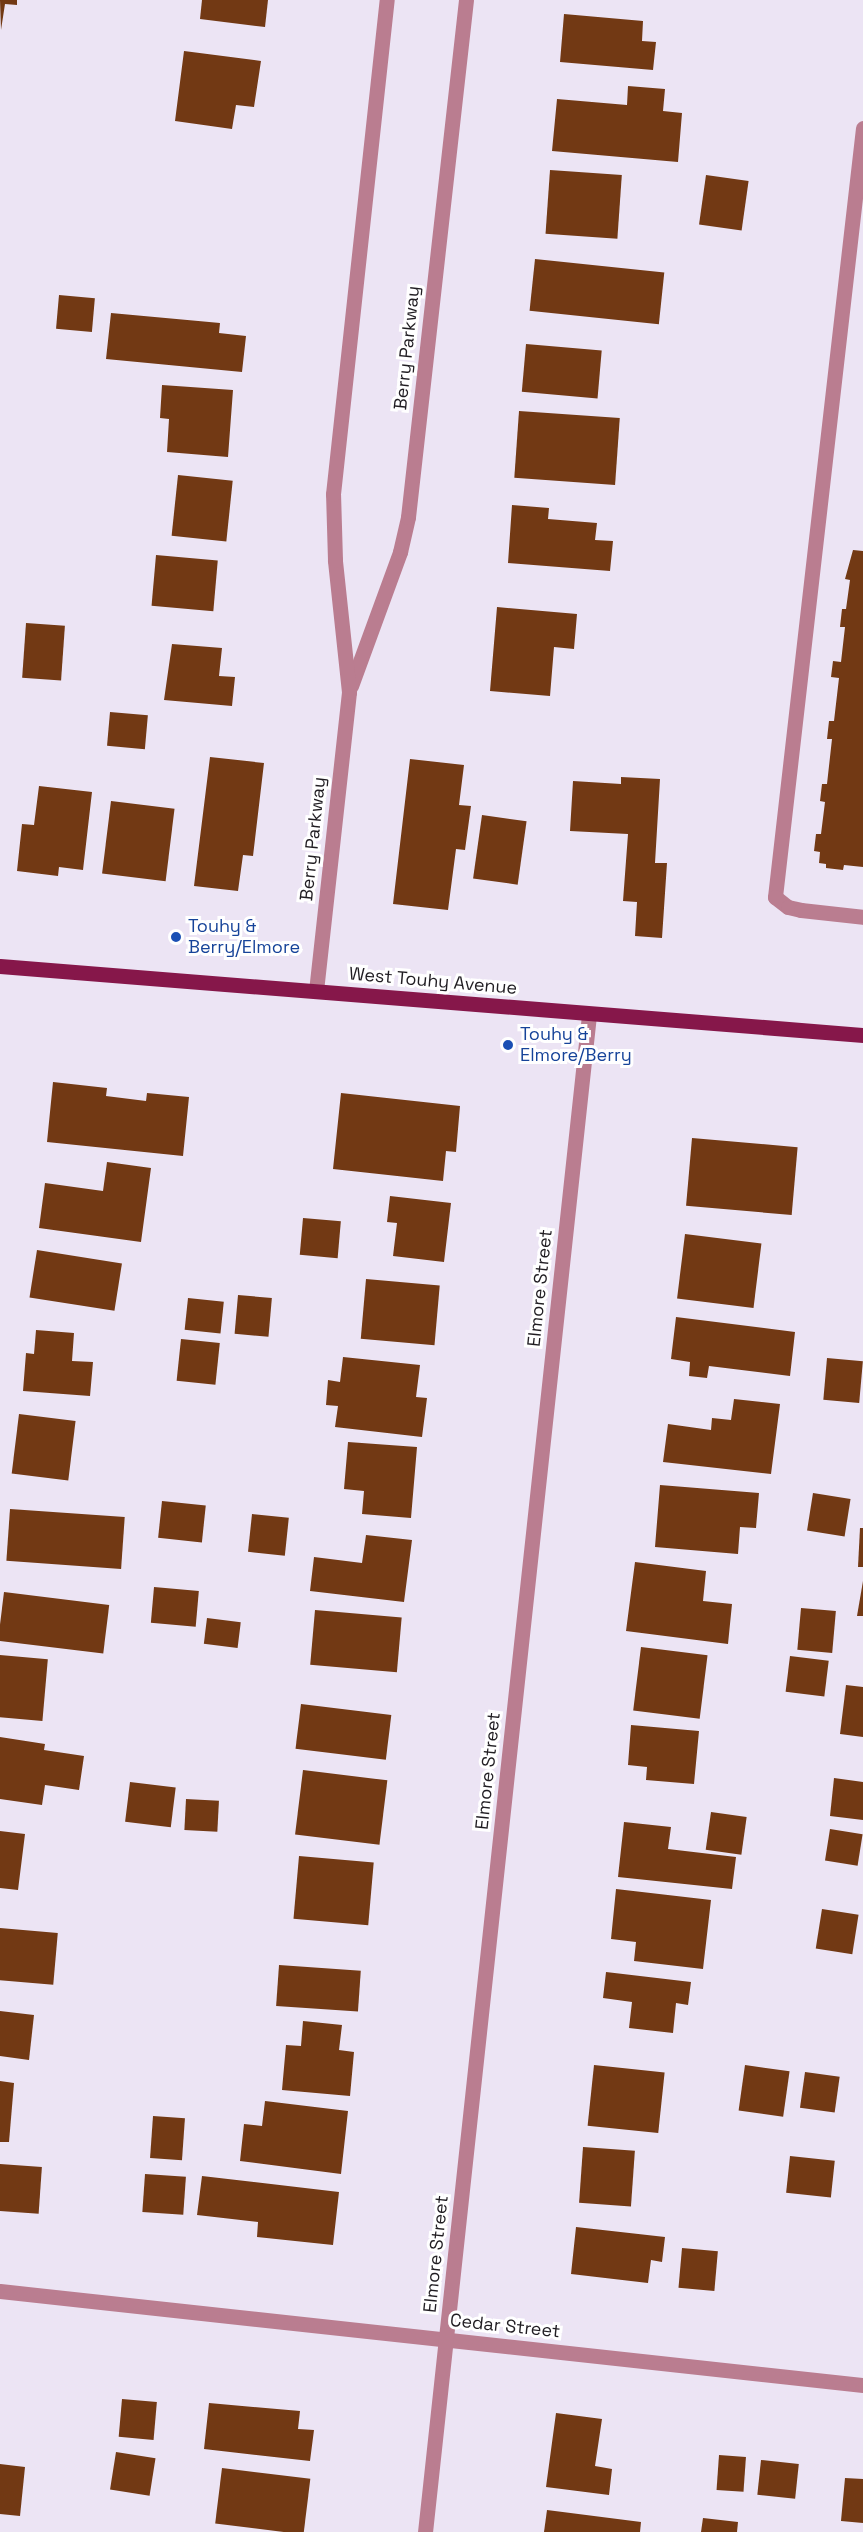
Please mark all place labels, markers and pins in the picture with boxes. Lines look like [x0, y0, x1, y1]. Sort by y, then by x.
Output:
place label: Touhy & Berry/Elmore [188, 916, 300, 958]
marker: Touhy & Berry/Elmore [169, 930, 183, 944]
place label: Touhy & Elmore/Berry [520, 1024, 632, 1066]
marker: Touhy & Elmore/Berry [501, 1038, 515, 1052]

